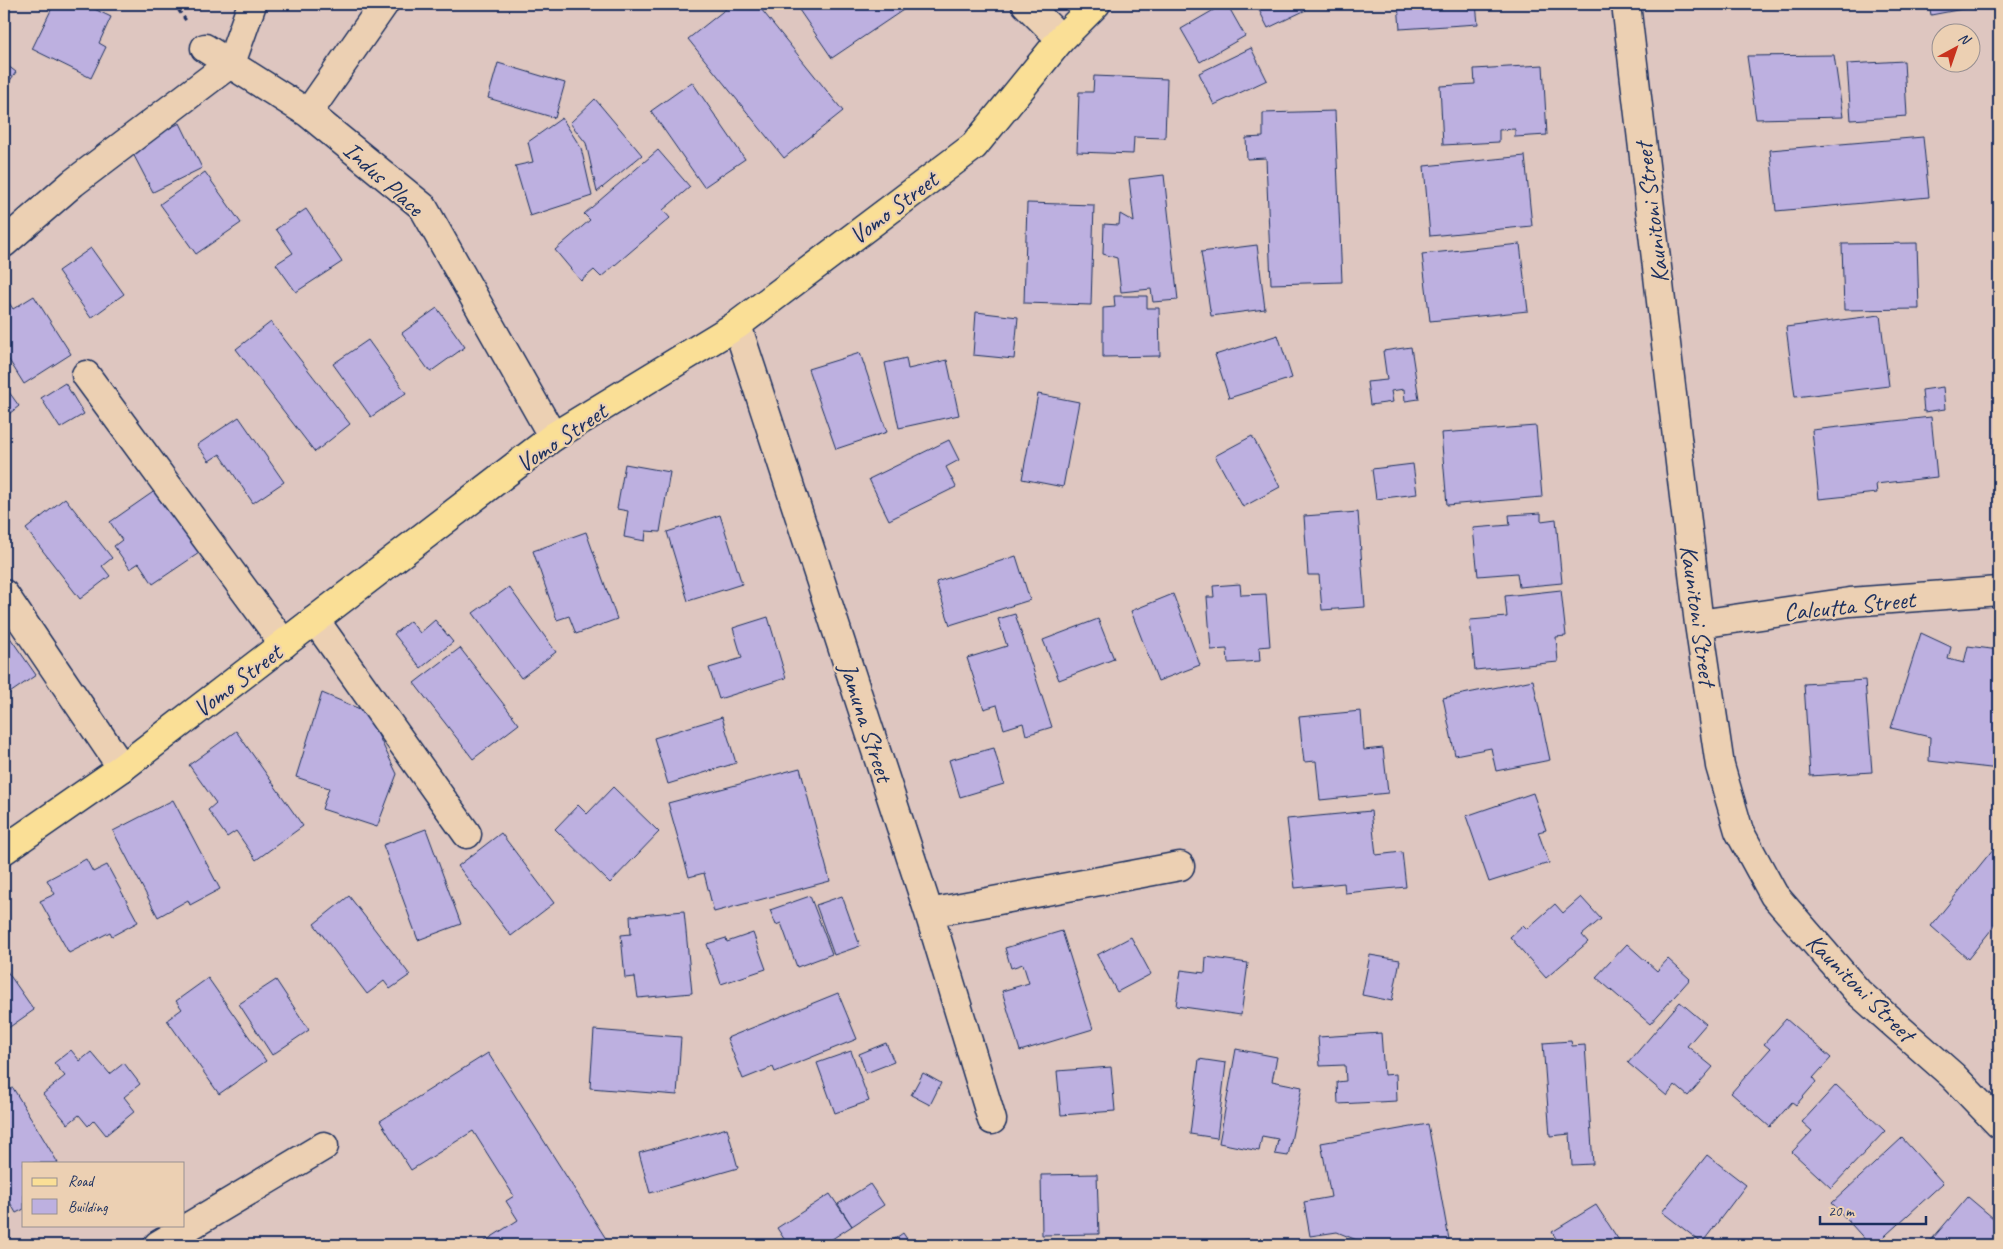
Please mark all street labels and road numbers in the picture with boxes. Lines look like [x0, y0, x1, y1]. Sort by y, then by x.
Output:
street label: Indus Place [336, 134, 432, 225]
street label: Kaunitoni Street [1627, 137, 1676, 285]
street label: Vomo Street [843, 162, 947, 252]
street label: Vomo Street [510, 394, 616, 480]
street label: Kaunitoni Street [1672, 543, 1724, 691]
street label: Calcutta Street [1782, 583, 1919, 629]
street label: Vomo Street [187, 635, 291, 725]
street label: Jamuna Street [832, 658, 901, 788]
street label: Kaunitoni Street [1799, 927, 1924, 1052]

